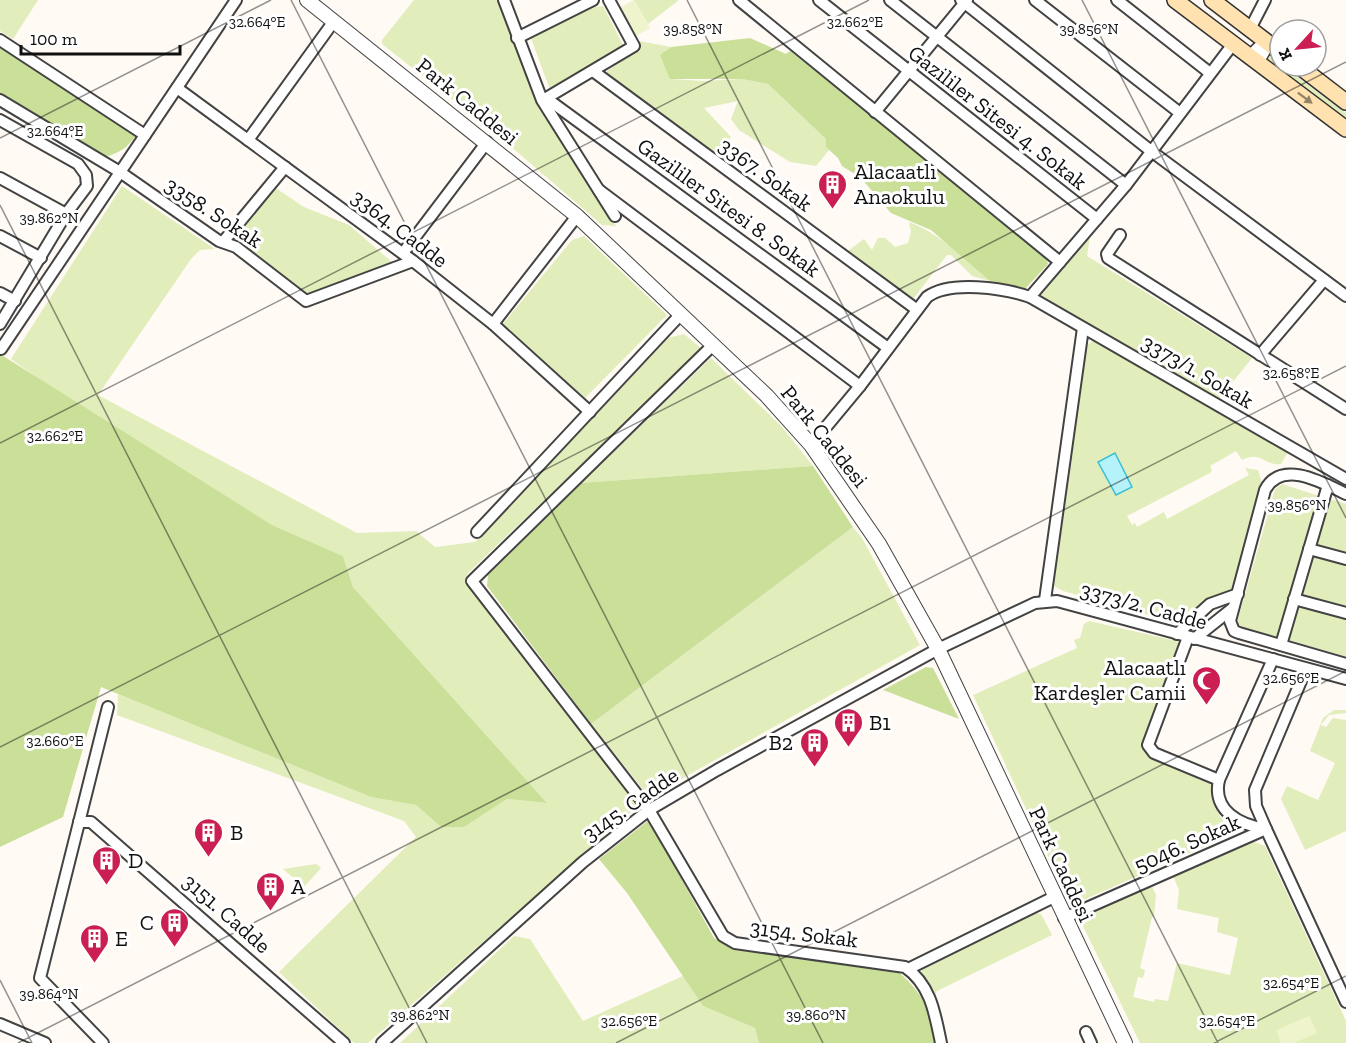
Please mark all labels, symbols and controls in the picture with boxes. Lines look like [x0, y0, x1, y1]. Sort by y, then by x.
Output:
text: 32.664°E [229, 13, 285, 31]
text: 32.662°E [827, 13, 883, 31]
scale bar [21, 18, 180, 56]
north arrow [1268, 18, 1328, 78]
text: 39.858°N [663, 20, 723, 38]
text: 39.856°N [1059, 20, 1119, 38]
text: 100 m [30, 28, 78, 50]
street label: Gazililer Sitesi 4. Sokak [903, 39, 1093, 196]
text: K [1274, 45, 1296, 64]
street label: Park Caddesi [411, 52, 524, 151]
one-way arrow [1298, 92, 1313, 104]
text: 32.664°E [27, 122, 83, 140]
street label: Gazililer Sitesi 8. Sokak [632, 132, 826, 283]
street label: 3367. Sokak [714, 132, 818, 218]
place label: Alacaatlı Anaokulu [854, 158, 945, 210]
building icon: Alacaatlı Anaokulu [817, 168, 849, 210]
street label: 3358. Sokak [160, 171, 268, 254]
street label: 3364. Cadde [346, 183, 453, 273]
text: 39.862°N [19, 209, 79, 227]
street label: 3373/1. Sokak [1137, 329, 1259, 415]
text: 32.658°E [1263, 364, 1319, 382]
street label: Park Caddesi [775, 380, 874, 493]
text: 32.662°E [27, 427, 83, 445]
text: 39.856°N [1267, 496, 1327, 514]
street label: 3373/2. Cadde [1078, 576, 1210, 635]
place label: Alacaatlı Kardeşler Camii [1034, 654, 1186, 706]
mosque icon: Alacaatlı Kardeşler Camii [1191, 664, 1223, 706]
text: 32.656°E [1263, 669, 1319, 687]
building icon: B1 [832, 706, 864, 748]
place label: B1 [869, 709, 891, 736]
building icon: B2 [798, 726, 830, 768]
place label: B2 [768, 729, 793, 756]
text: 32.660°E [26, 732, 84, 750]
street label: 3145. Cadde [577, 761, 684, 847]
street label: Park Caddesi [1023, 802, 1100, 926]
street label: 5046. Sokak [1130, 808, 1245, 879]
building icon: B [193, 816, 225, 858]
place label: B [230, 819, 243, 846]
building icon: D [91, 844, 123, 886]
place label: D [128, 847, 144, 874]
street label: 3151. Cadde [177, 868, 276, 959]
building icon: A [254, 870, 286, 912]
place label: A [291, 873, 306, 900]
building icon: C [159, 906, 191, 948]
place label: C [140, 909, 154, 936]
street label: 3154. Sokak [748, 913, 860, 954]
building icon: E [78, 922, 110, 964]
place label: E [115, 925, 128, 952]
text: 32.654°E [1263, 974, 1319, 992]
text: 39.864°N [19, 985, 79, 1003]
text: 39.862°N [390, 1006, 450, 1024]
text: 39.860°N [786, 1006, 846, 1024]
text: 32.656°E [601, 1012, 657, 1030]
text: 32.654°E [1199, 1012, 1255, 1030]

